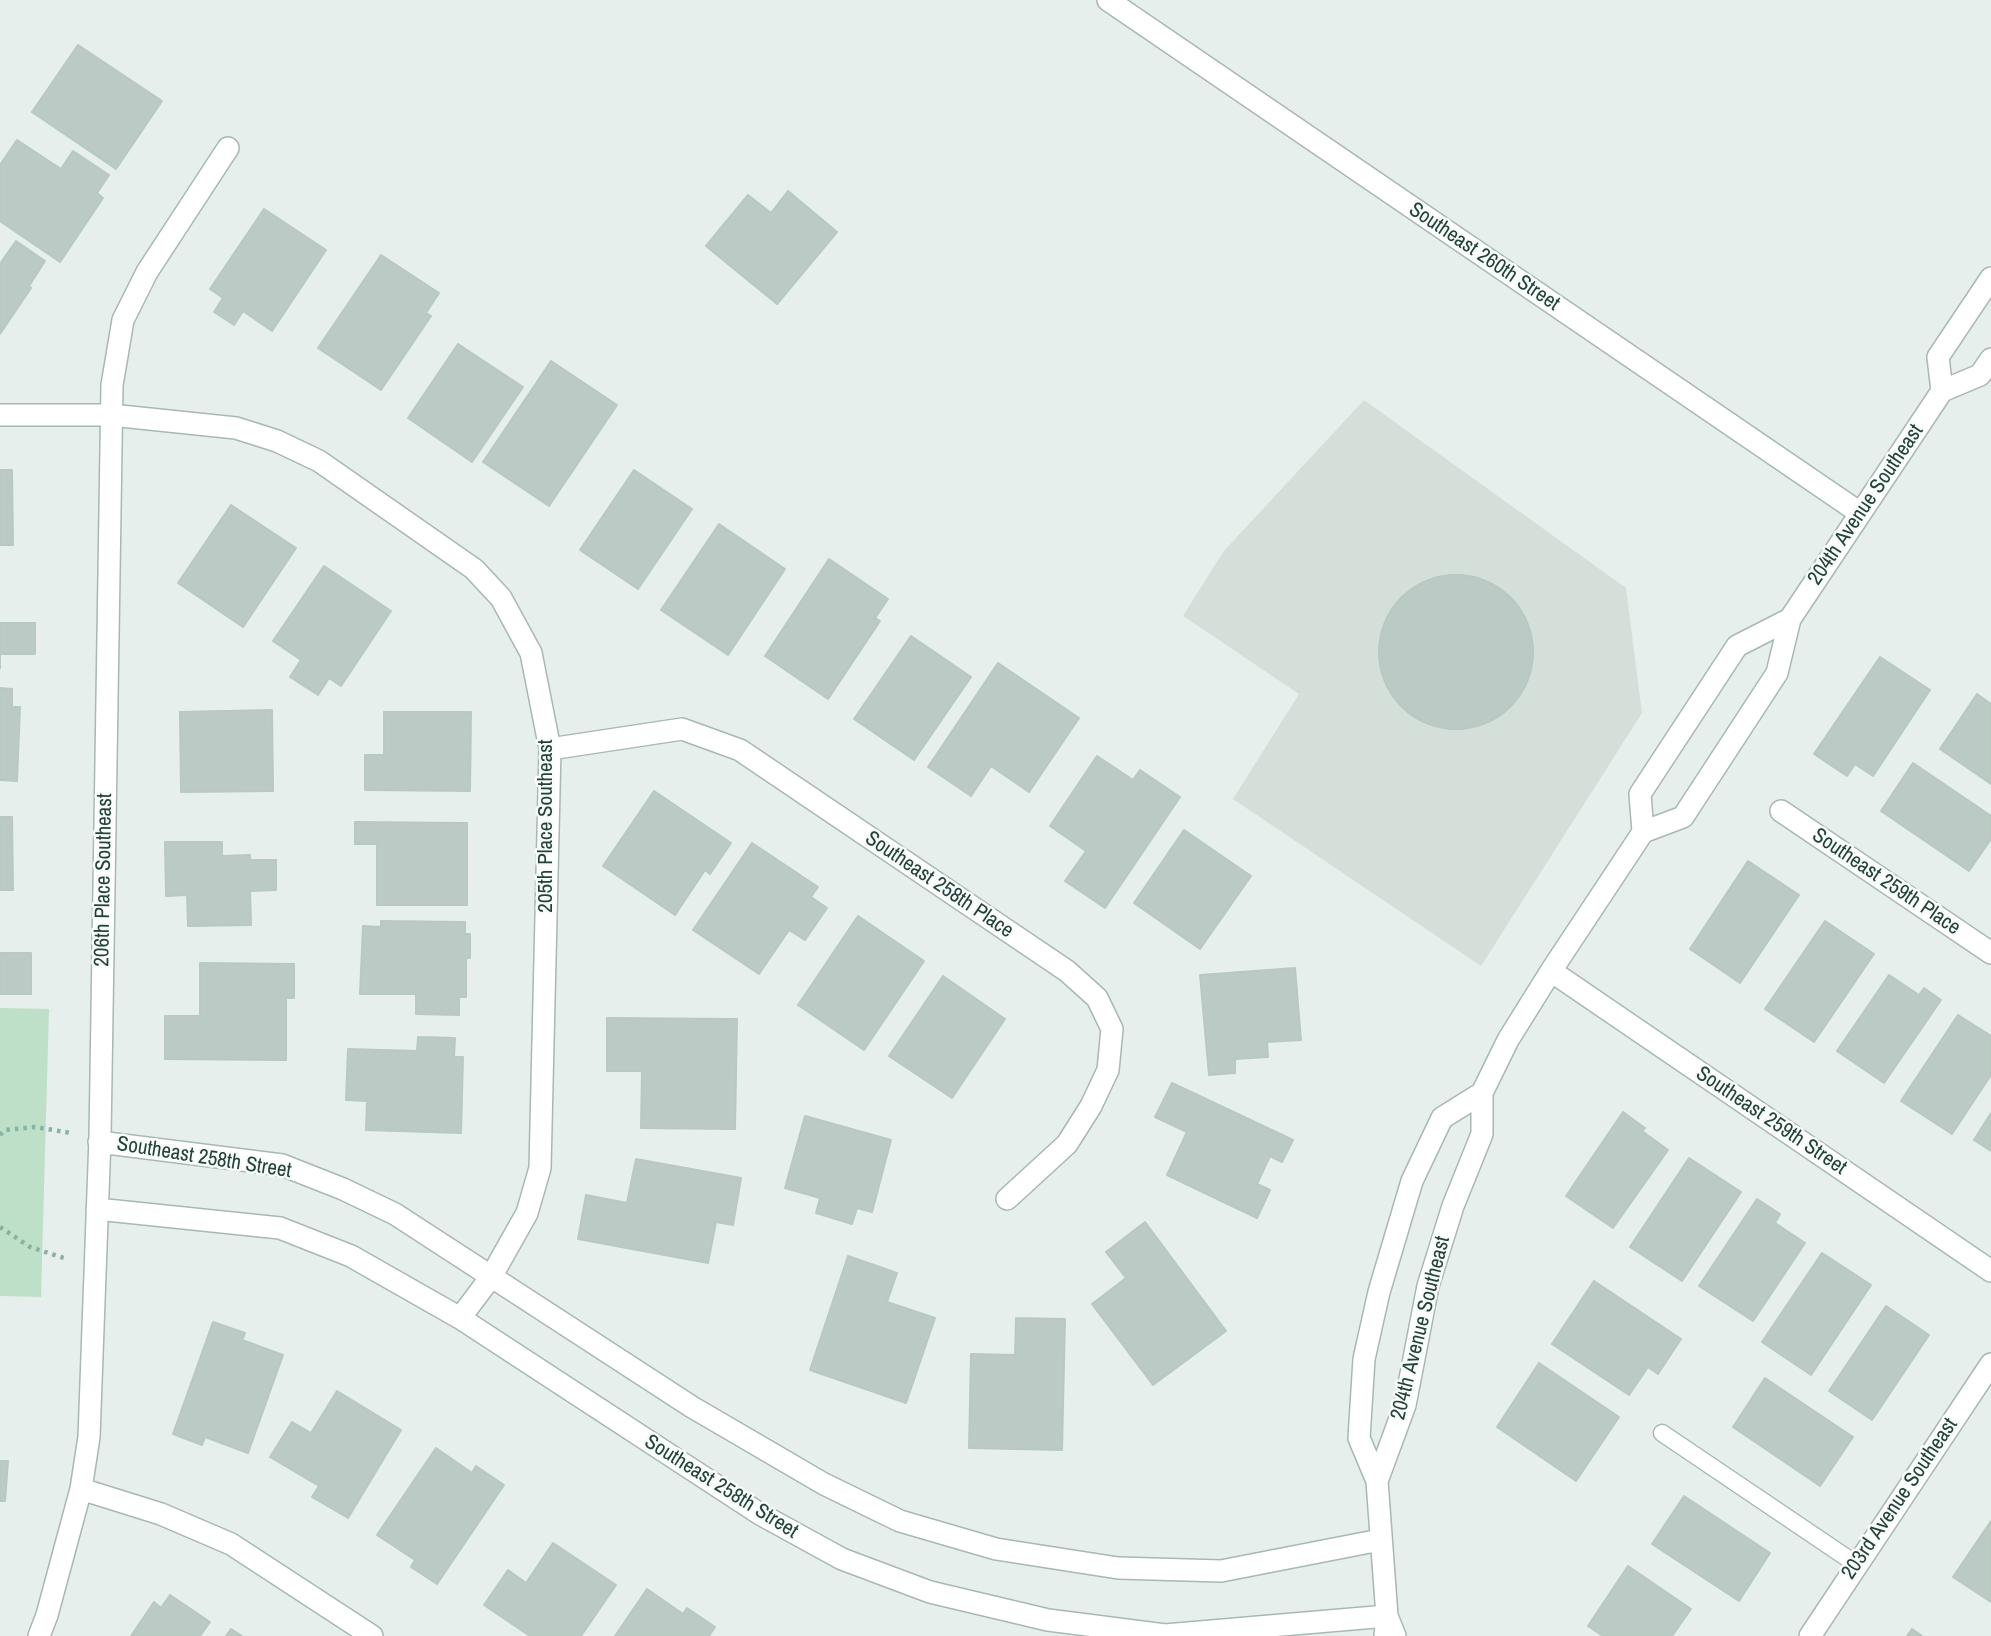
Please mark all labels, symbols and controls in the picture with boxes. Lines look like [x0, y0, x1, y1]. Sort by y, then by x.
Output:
street label: Southeast 260th Street [1404, 197, 1564, 317]
street label: 204th Avenue Southeast [1803, 420, 1929, 590]
street label: 205th Place Southeast [533, 739, 559, 913]
street label: 206th Place Southeast [90, 793, 118, 967]
street label: Southeast 259th Place [1807, 823, 1965, 941]
street label: Southeast 258th Place [860, 826, 1018, 944]
street label: Southeast 259th Street [1691, 1061, 1851, 1181]
street label: Southeast 258th Street [115, 1132, 293, 1184]
street label: 204th Avenue Southeast [1386, 1234, 1456, 1422]
street label: 203rd Avenue Southeast [1837, 1413, 1963, 1585]
street label: Southeast 258th Street [640, 1430, 802, 1544]

